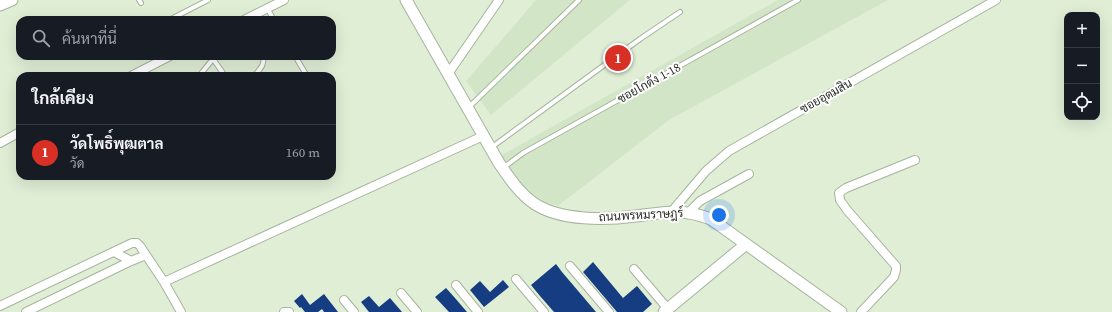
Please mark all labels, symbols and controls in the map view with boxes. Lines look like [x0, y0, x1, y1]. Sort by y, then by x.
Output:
map controls [1064, 12, 1100, 120]
button: + [1064, 12, 1100, 48]
search box [16, 16, 336, 60]
icon: search [30, 27, 52, 49]
text: ค้นหาที่นี่ [62, 28, 117, 49]
pin: 1 [605, 43, 631, 73]
button: − [1064, 48, 1100, 84]
street label: ซอยโกดัง 1-18 [615, 60, 683, 106]
street label: ซอยอุดมสิน [797, 75, 856, 118]
button: locate [1064, 84, 1100, 120]
text: ใกล้เคียง [32, 86, 94, 110]
text: วัดโพธิ์พุฒตาล [70, 133, 164, 154]
text: 1 [41, 144, 49, 161]
text: 160 m [286, 144, 320, 161]
text: วัด [70, 155, 84, 172]
street label: ถนนพรหมราษฎร์ [598, 205, 684, 225]
your location [709, 205, 729, 225]

